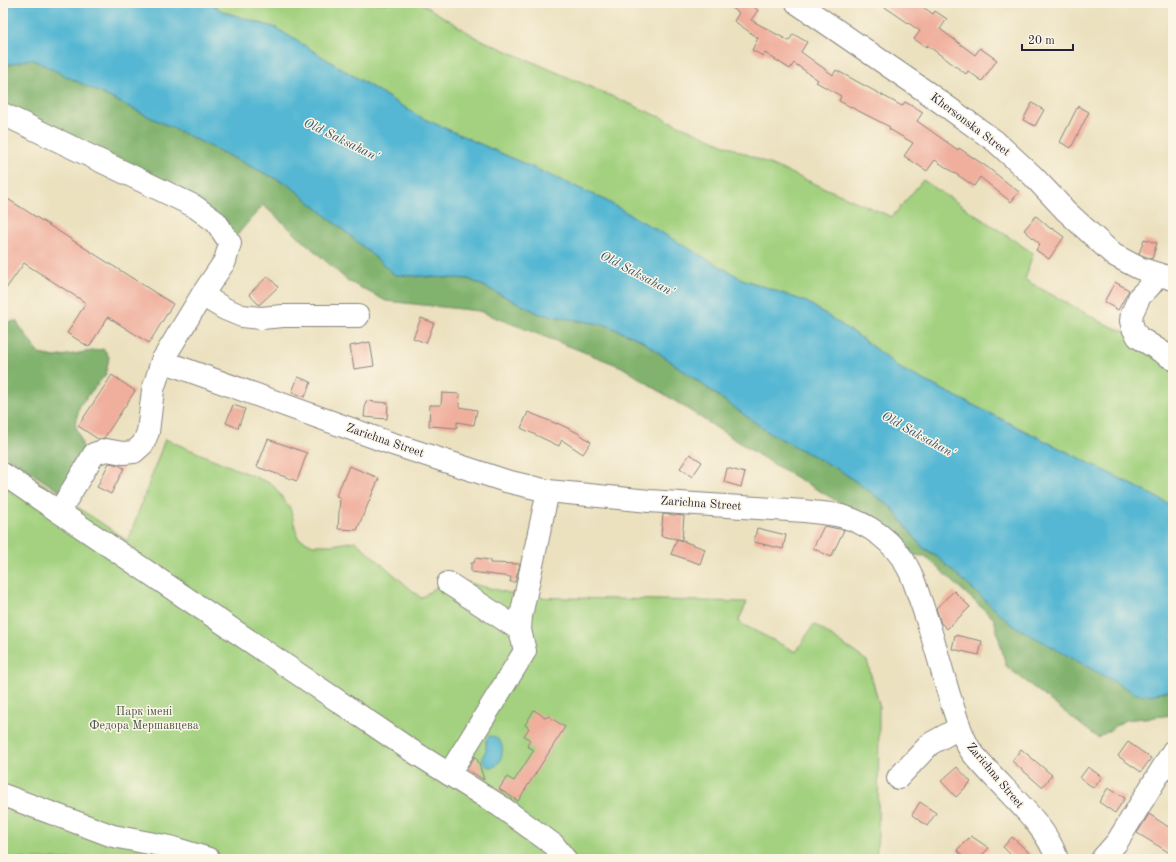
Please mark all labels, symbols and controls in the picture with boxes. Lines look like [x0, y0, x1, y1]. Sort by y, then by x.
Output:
scale bar [1022, 26, 1073, 52]
text: 20 m [1028, 35, 1055, 47]
street label: Khersonska Street [928, 91, 1012, 159]
water label: Old Saksahan' [302, 116, 381, 164]
water label: Old Saksahan' [598, 249, 677, 299]
water label: Old Saksahan' [879, 410, 958, 461]
street label: Zarichna Street [345, 422, 425, 460]
street label: Zarichna Street [660, 495, 742, 513]
park label: Парк імені Федора Мершавцева [89, 705, 199, 732]
street label: Zarichna Street [964, 741, 1026, 811]

